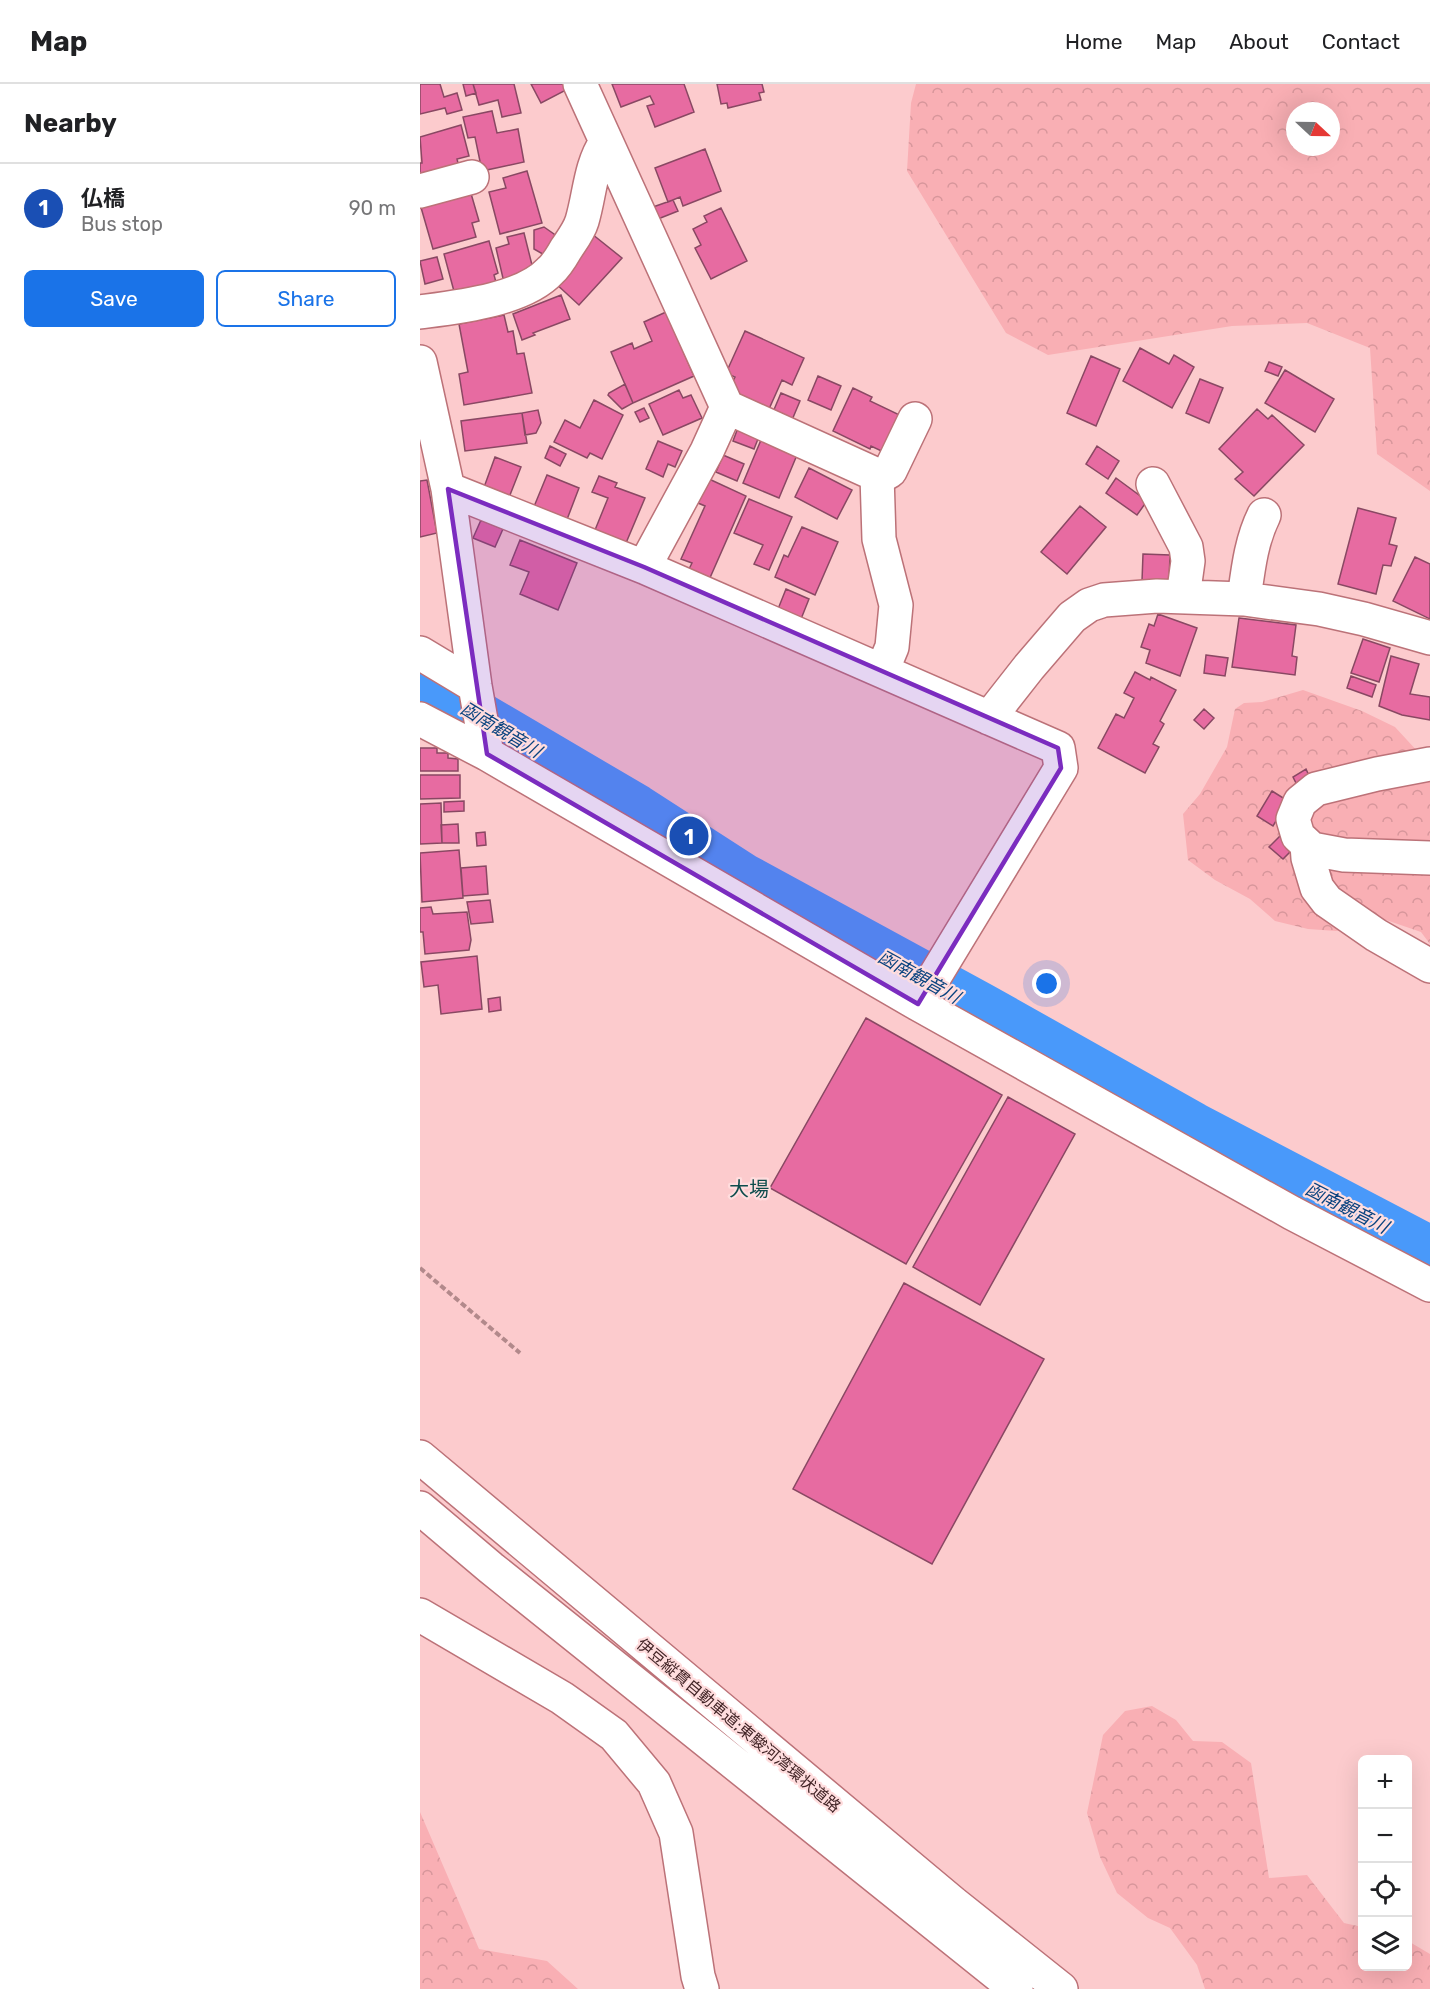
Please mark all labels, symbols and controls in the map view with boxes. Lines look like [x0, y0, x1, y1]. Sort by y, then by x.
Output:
text: Map [30, 25, 87, 58]
text: Home [1065, 29, 1122, 54]
text: Map [1155, 29, 1196, 54]
text: About [1229, 29, 1289, 54]
text: Contact [1322, 29, 1400, 54]
north arrow [1286, 102, 1340, 156]
text: Nearby [24, 108, 117, 139]
text: 仏橋 [81, 185, 125, 212]
text: 1 [39, 196, 48, 220]
text: 90 m [349, 196, 396, 220]
text: Bus stop [81, 212, 163, 236]
button: Save [24, 270, 204, 327]
button: Share [216, 270, 396, 327]
water label: 函南観音川 [457, 697, 547, 764]
pin: 1 [670, 814, 708, 858]
water label: 函南観音川 [874, 946, 965, 1009]
your location [1032, 969, 1061, 998]
district label: 大場 [729, 1177, 769, 1201]
water label: 函南観音川 [1302, 1178, 1394, 1239]
street label: 伊豆縦貫自動車道;東駿河湾環状道路 [633, 1634, 845, 1816]
map controls [1358, 1755, 1412, 1971]
button: + [1358, 1755, 1412, 1809]
button: − [1358, 1809, 1412, 1863]
button: locate [1358, 1863, 1412, 1917]
button: layers [1358, 1917, 1412, 1971]

